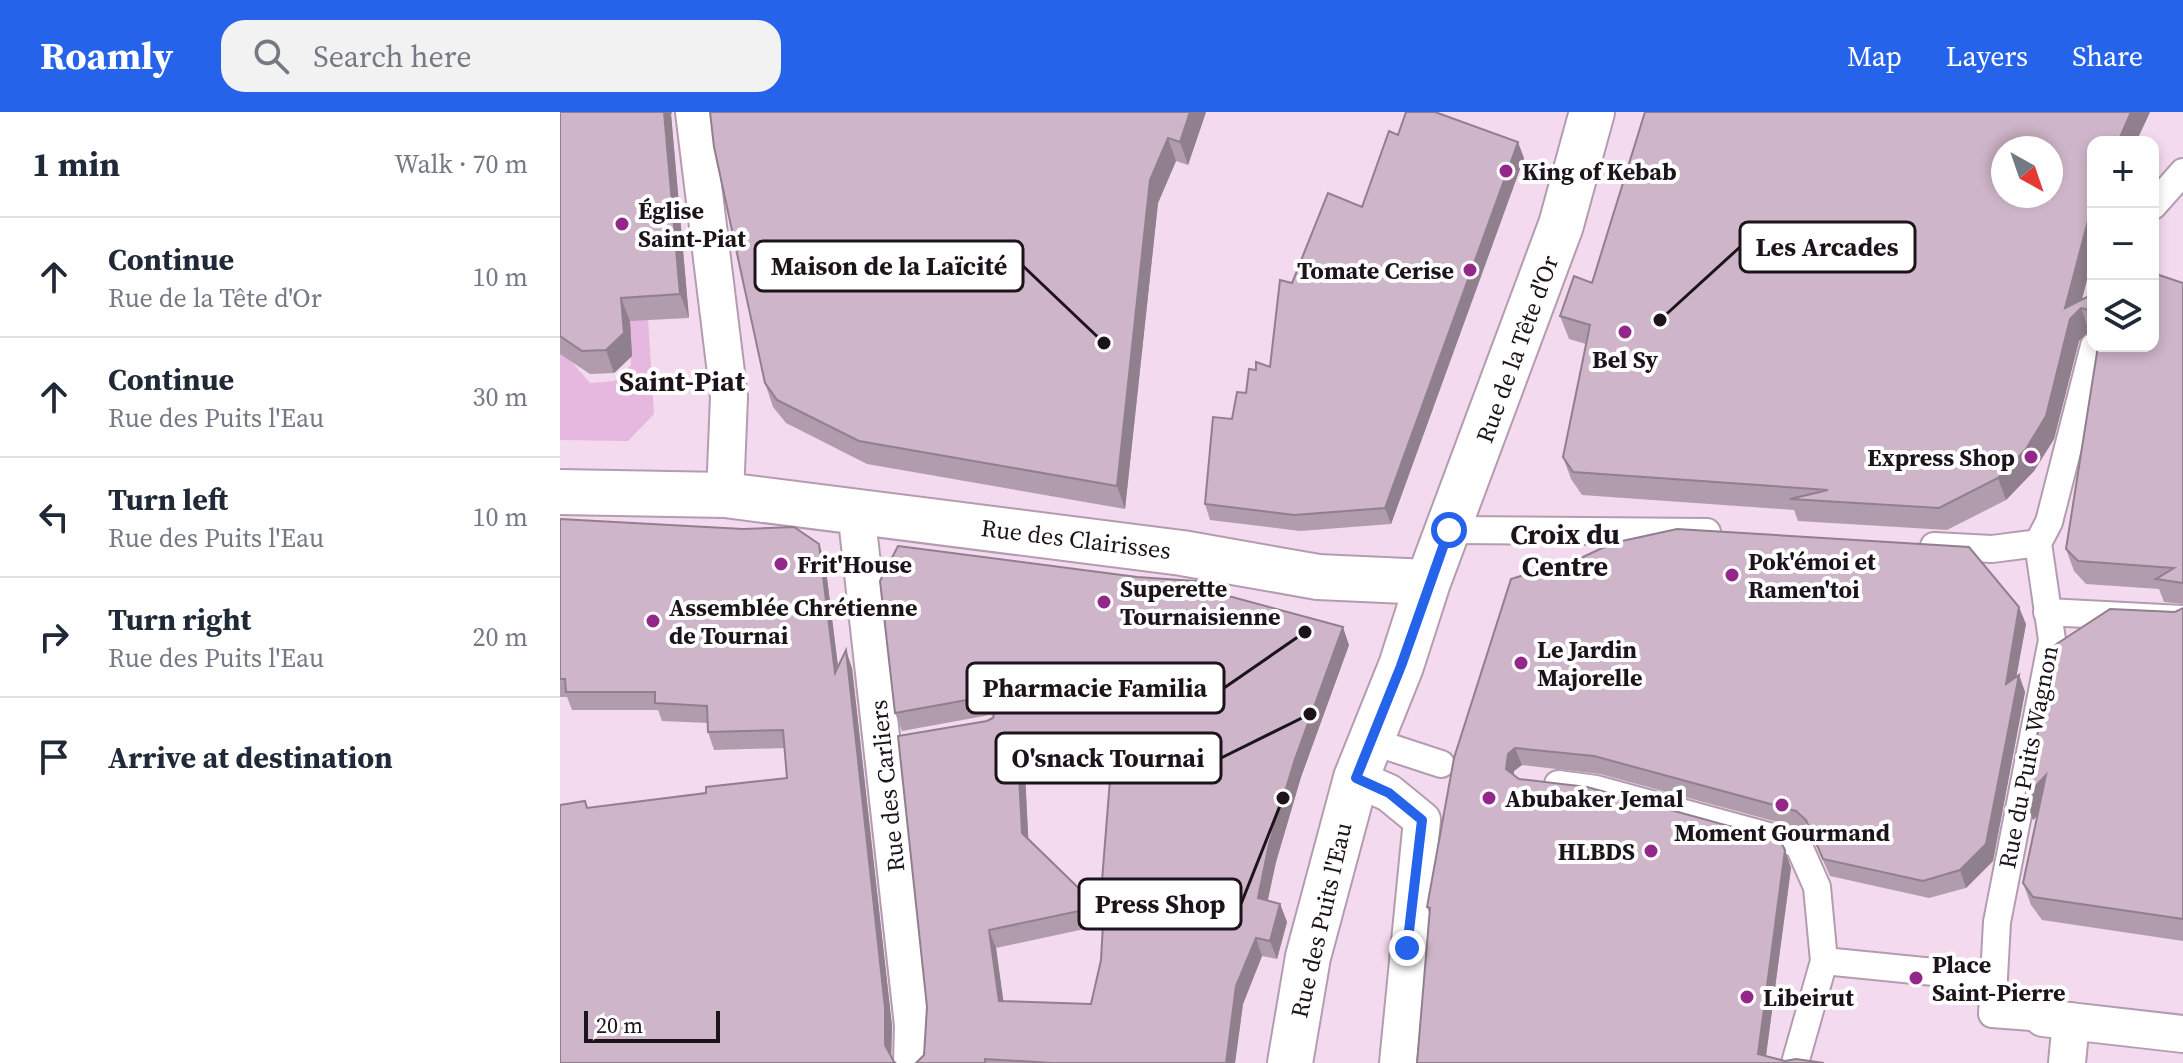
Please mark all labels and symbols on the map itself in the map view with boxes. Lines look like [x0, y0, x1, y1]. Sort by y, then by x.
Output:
north arrow [1991, 136, 2063, 208]
place label: King of Kebab [1522, 155, 1677, 188]
marker: King of Kebab [1497, 162, 1515, 180]
place label: Église Saint-Piat [638, 194, 746, 255]
marker: Église Saint-Piat [613, 215, 631, 233]
callout: Les Arcades [1740, 222, 1915, 272]
text: Les Arcades [1756, 229, 1899, 265]
callout: Maison de la Laïcité [755, 241, 1023, 291]
text: Maison de la Laïcité [771, 248, 1007, 284]
street label: Rue de la Tête d'Or [1468, 251, 1566, 447]
place label: Tomate Cerise [1297, 254, 1454, 287]
marker: Tomate Cerise [1461, 261, 1479, 279]
marker: Bel Sy [1616, 323, 1634, 341]
place label: Bel Sy [1592, 343, 1658, 376]
district label: Saint-Piat [619, 362, 746, 400]
place label: Express Shop [1867, 441, 2015, 474]
marker: Express Shop [2022, 448, 2040, 466]
street label: Rue des Clairisses [979, 511, 1173, 567]
route start [1431, 512, 1467, 548]
district label: Croix du Centre [1510, 515, 1620, 585]
place label: Pok'émoi et Ramen'toi [1748, 545, 1876, 606]
place label: Frit'House [797, 548, 912, 581]
marker: Frit'House [772, 555, 790, 573]
marker: Pok'émoi et Ramen'toi [1723, 566, 1741, 584]
place label: Superette Tournaisienne [1120, 572, 1281, 633]
place label: Assemblée Chrétienne de Tournai [669, 591, 918, 652]
marker: Superette Tournaisienne [1095, 593, 1113, 611]
marker: Assemblée Chrétienne de Tournai [644, 612, 662, 630]
place label: Le Jardin Majorelle [1537, 633, 1643, 694]
street label: Rue du Puits Wagnon [1990, 643, 2066, 871]
marker: Le Jardin Majorelle [1512, 654, 1530, 672]
callout: Pharmacie Familia [967, 663, 1224, 713]
text: Pharmacie Familia [983, 670, 1208, 706]
street label: Rue des Carliers [862, 698, 912, 874]
callout: O'snack Tournai [996, 733, 1221, 783]
text: O'snack Tournai [1012, 740, 1204, 776]
place label: Abubaker Jemal [1505, 782, 1684, 815]
marker: Abubaker Jemal [1480, 789, 1498, 807]
marker: Moment Gourmand [1773, 796, 1791, 814]
place label: Moment Gourmand [1674, 816, 1890, 849]
street label: Rue des Puits l'Eau [1282, 819, 1360, 1021]
place label: HLBDS [1558, 835, 1635, 868]
marker: HLBDS [1642, 842, 1660, 860]
callout: Press Shop [1079, 879, 1241, 929]
text: Press Shop [1095, 886, 1225, 922]
route end [1389, 930, 1425, 966]
place label: Place Saint-Pierre [1932, 948, 2065, 1009]
marker: Place Saint-Pierre [1907, 969, 1925, 987]
place label: Libeirut [1763, 981, 1854, 1014]
marker: Libeirut [1738, 988, 1756, 1006]
scale bar [584, 1007, 720, 1043]

